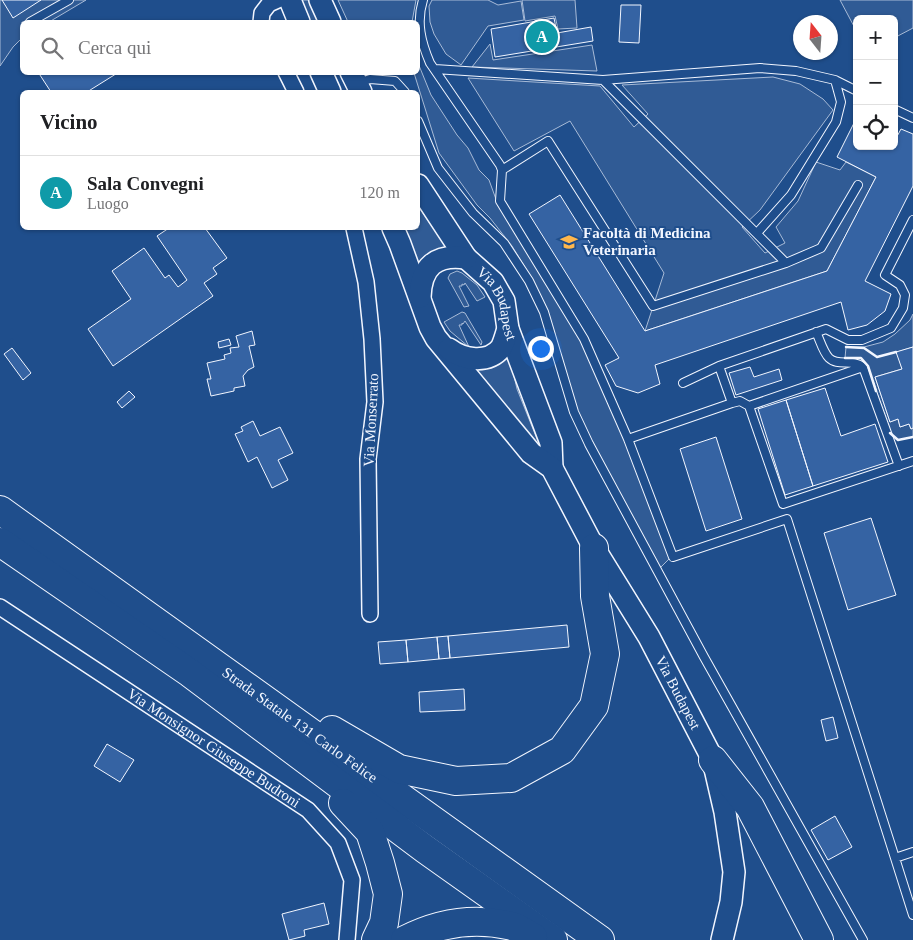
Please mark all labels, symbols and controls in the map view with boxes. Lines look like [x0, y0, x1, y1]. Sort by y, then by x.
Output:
north arrow [793, 15, 838, 60]
map controls [853, 15, 898, 150]
button: + [853, 15, 898, 60]
pin: A [526, 18, 558, 56]
search box [20, 20, 420, 75]
icon: search [38, 34, 66, 62]
text: Cerca qui [78, 37, 151, 58]
button: − [853, 60, 898, 105]
button: locate [853, 105, 898, 150]
text: Vicino [40, 110, 98, 134]
text: Sala Convegni [87, 173, 204, 194]
text: A [50, 184, 62, 201]
text: 120 m [360, 184, 400, 201]
text: Luogo [87, 195, 129, 212]
place label: Facoltà di Medicina Veterinaria [583, 225, 711, 258]
school or university icon: Facoltà di Medicina Veterinaria [559, 232, 579, 252]
street label: Via Budapest [474, 264, 520, 343]
your location [528, 336, 554, 362]
street label: Via Monserrato [361, 373, 381, 467]
street label: Via Budapest [652, 653, 704, 733]
street label: Strada Statale 131 Carlo Felice [219, 664, 381, 786]
street label: Via Monsignor Giuseppe Budroni [124, 685, 303, 811]

